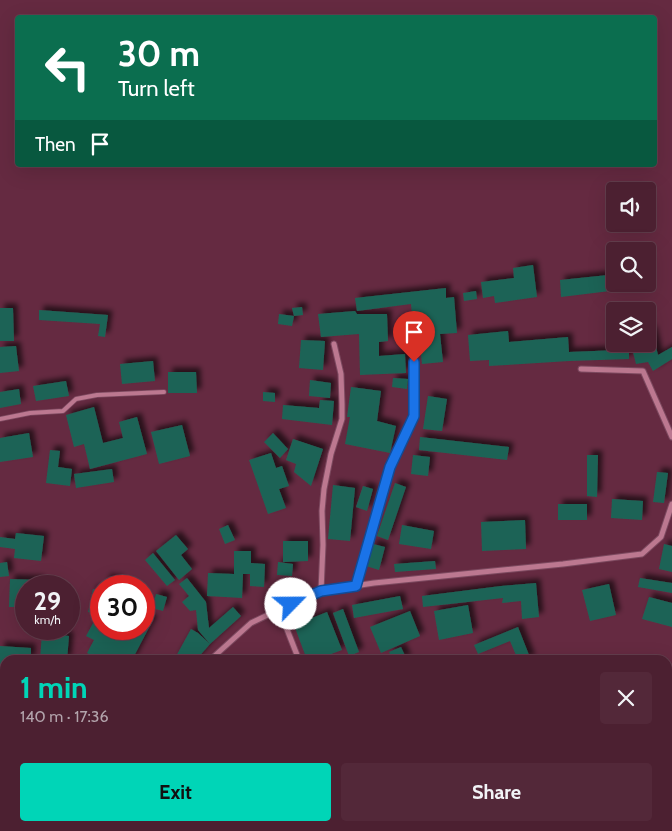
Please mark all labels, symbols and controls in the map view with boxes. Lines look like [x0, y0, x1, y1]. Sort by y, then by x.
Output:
text: 30 m [118, 32, 200, 75]
icon: left [35, 35, 100, 100]
text: Turn left [118, 75, 195, 102]
icon: arrive [86, 130, 114, 158]
text: Then [35, 133, 76, 156]
map controls [606, 182, 656, 352]
button: sound [606, 182, 656, 232]
button: search [606, 242, 656, 292]
button: layers [606, 302, 656, 352]
pin [393, 311, 435, 362]
icon: arrive [400, 318, 428, 346]
speed limit sign: 30 [90, 575, 155, 640]
position arrow [264, 577, 316, 629]
text: 29 [34, 586, 61, 616]
text: km/h [34, 612, 61, 627]
text: 1 min [20, 669, 88, 706]
button: close [600, 672, 652, 724]
text: 140 m · 17:36 [20, 707, 109, 726]
button: Exit [20, 763, 331, 821]
button: Share [341, 763, 652, 821]

